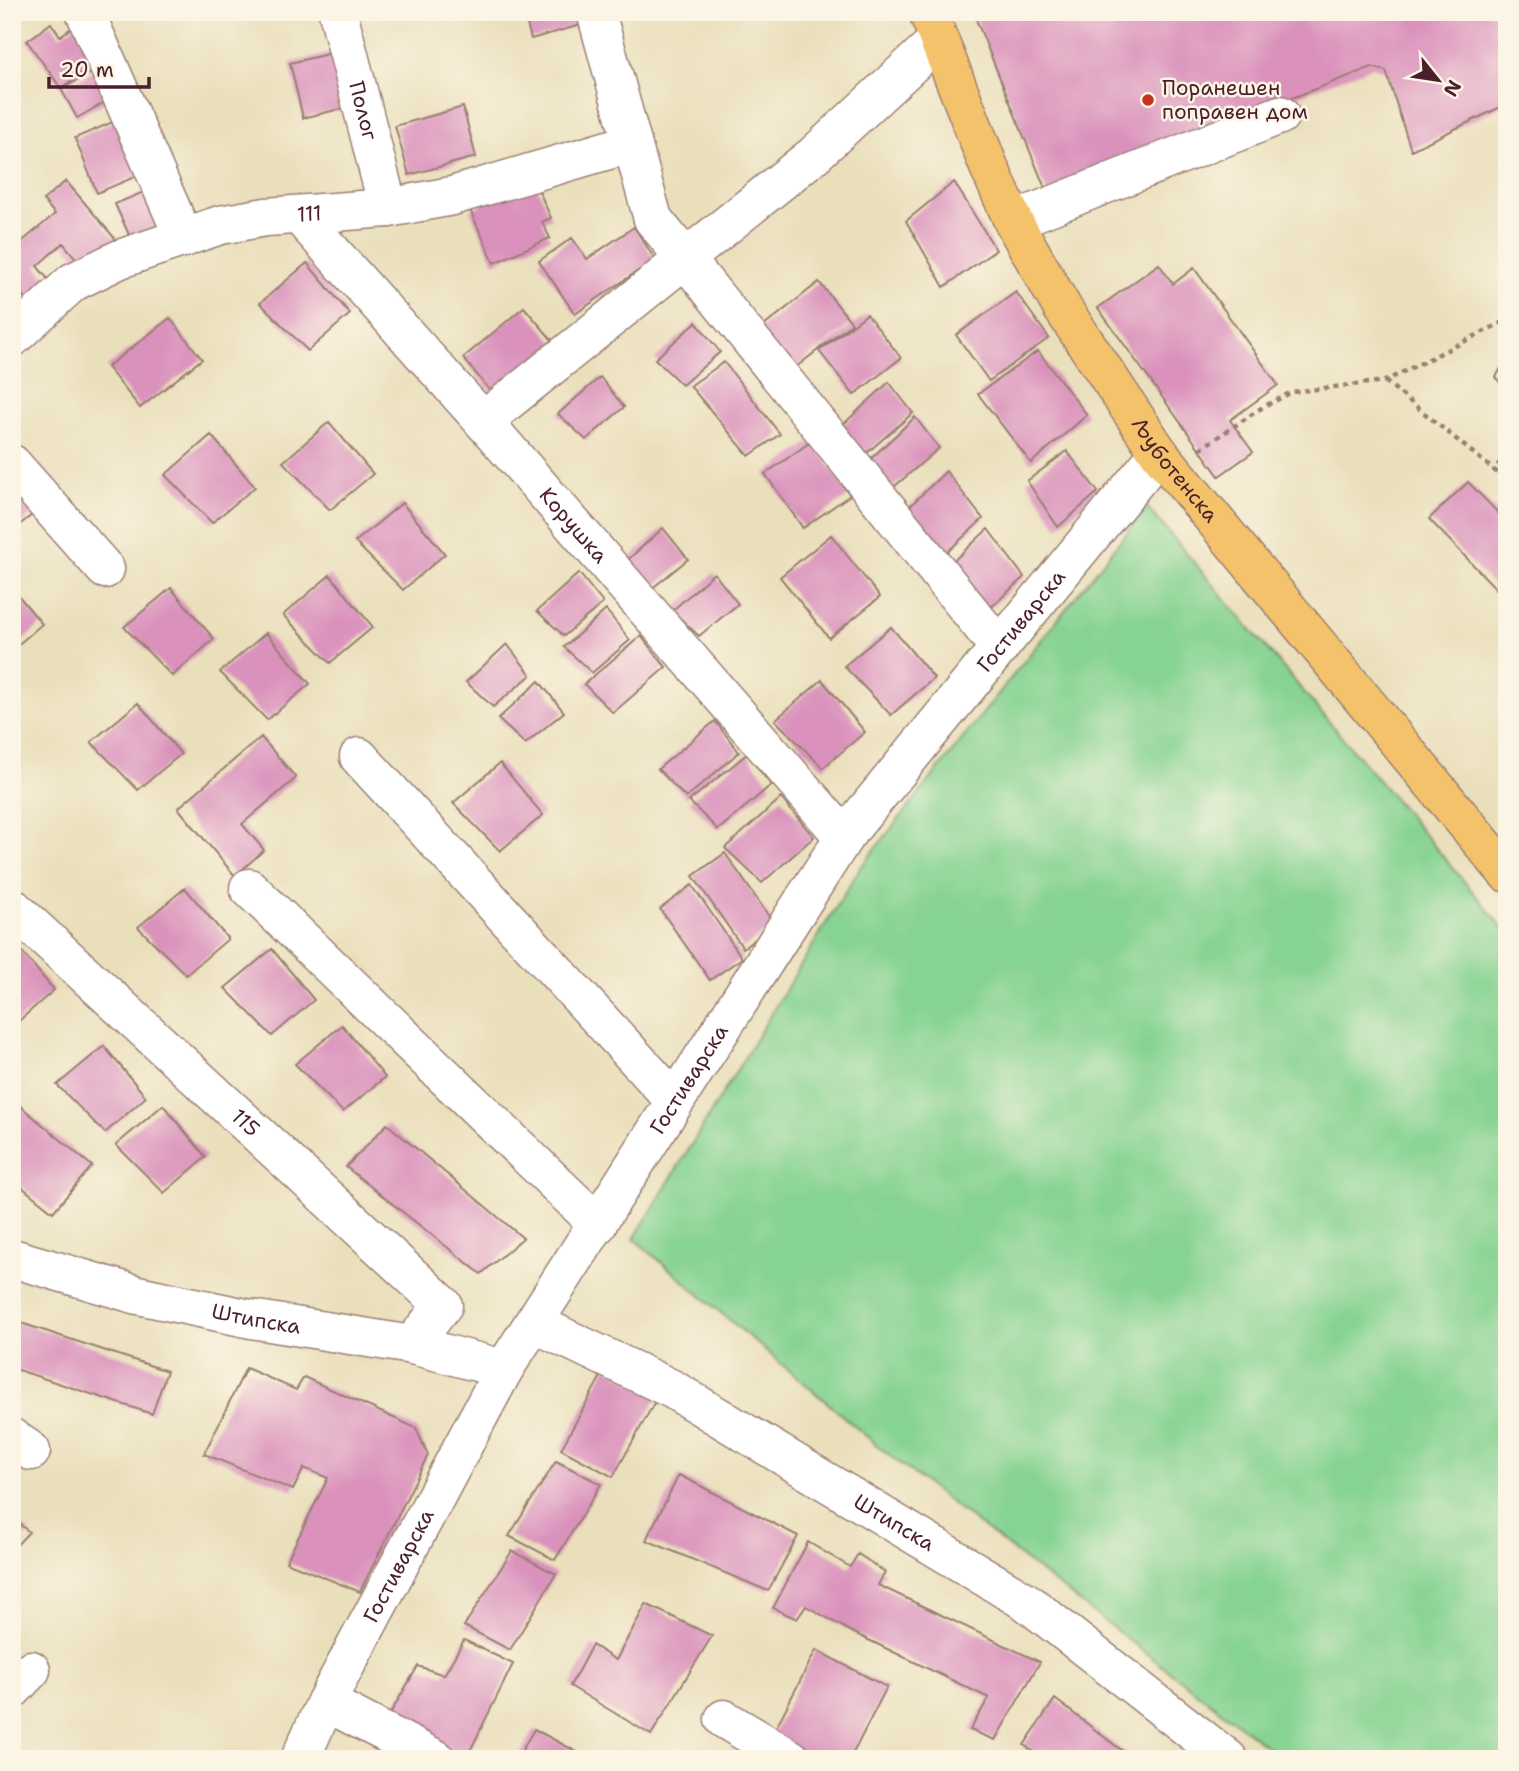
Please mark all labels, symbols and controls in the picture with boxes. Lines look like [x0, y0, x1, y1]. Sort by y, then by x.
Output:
scale bar [49, 46, 149, 90]
north arrow [1404, 46, 1474, 116]
text: 20 m [60, 56, 114, 84]
place label: Поранешен поправен дом [1162, 74, 1308, 126]
text: N [1438, 75, 1467, 101]
street label: Полог [342, 78, 384, 144]
marker: Поранешен поправен дом [1140, 92, 1156, 108]
street label: 111 [296, 199, 323, 229]
street label: Љуботенска [1125, 412, 1225, 528]
street label: Корушка [533, 482, 614, 569]
street label: Гостиварска [971, 564, 1072, 678]
street label: Гостиварска [644, 1019, 735, 1140]
street label: 115 [225, 1102, 266, 1143]
street label: Штипска [209, 1297, 303, 1341]
street label: Штипска [848, 1487, 940, 1558]
street label: Гостиварска [357, 1504, 441, 1628]

